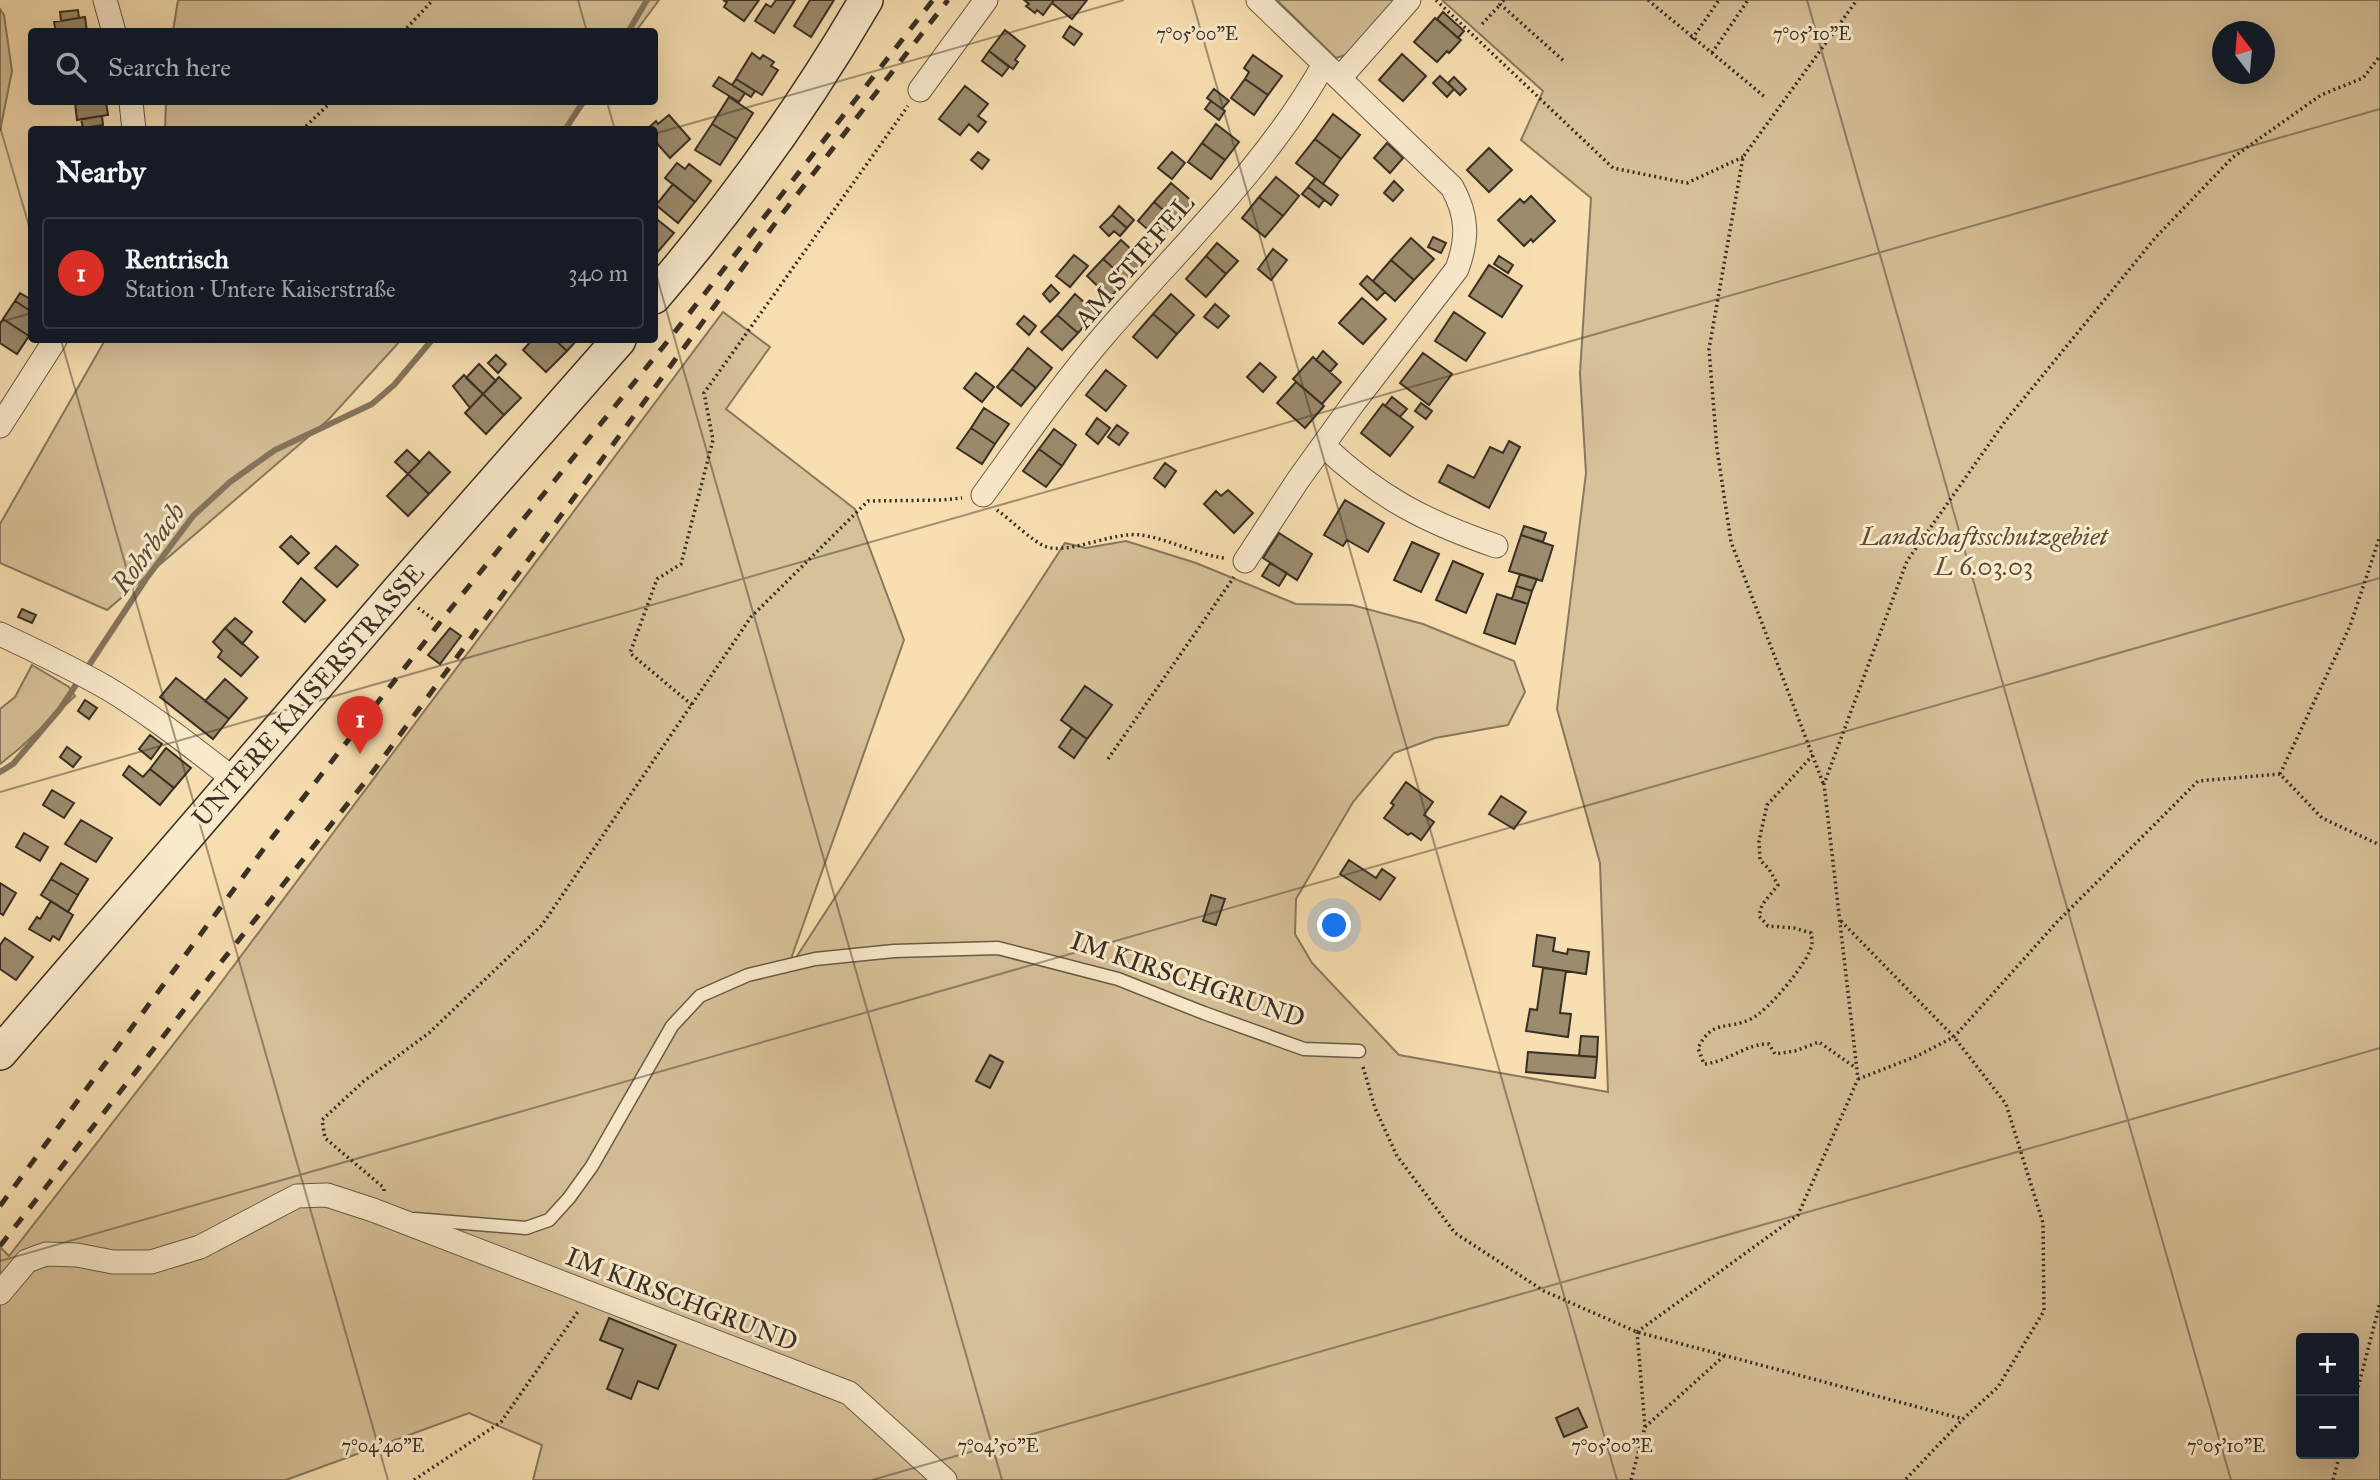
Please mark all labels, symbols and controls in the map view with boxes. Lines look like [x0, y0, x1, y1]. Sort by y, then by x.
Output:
north arrow [2212, 21, 2275, 84]
text: 7°05'00"E [1156, 23, 1238, 45]
text: 7°05'10"E [1773, 23, 1851, 45]
search box [28, 28, 658, 105]
icon: search [52, 48, 90, 86]
text: Search here [108, 51, 231, 83]
text: Nearby [56, 154, 146, 190]
street label: AM STIEFEL [1066, 187, 1201, 335]
text: Rentrisch [125, 243, 229, 275]
text: 1 [76, 259, 86, 287]
text: 340 m [568, 259, 628, 287]
text: Station · Untere Kaiserstraße [125, 275, 396, 303]
water label: Rohrbach [103, 495, 193, 601]
park label: Landschaftsschutzgebiet L 6.03.03 [1859, 520, 2110, 582]
street label: UNTERE KAISERSTRASSE [185, 557, 431, 833]
pin: 1 [337, 696, 383, 754]
your location [1317, 908, 1351, 942]
street label: IM KIRSCHGRUND [1067, 924, 1309, 1034]
street label: IM KIRSCHGRUND [562, 1240, 802, 1358]
map controls [2296, 1333, 2359, 1459]
button: + [2296, 1333, 2359, 1396]
button: − [2296, 1396, 2359, 1459]
text: 7°04'40"E [342, 1435, 425, 1457]
text: 7°04'50"E [957, 1435, 1039, 1457]
text: 7°05'00"E [1571, 1435, 1653, 1457]
text: 7°05'10"E [2187, 1435, 2265, 1457]

